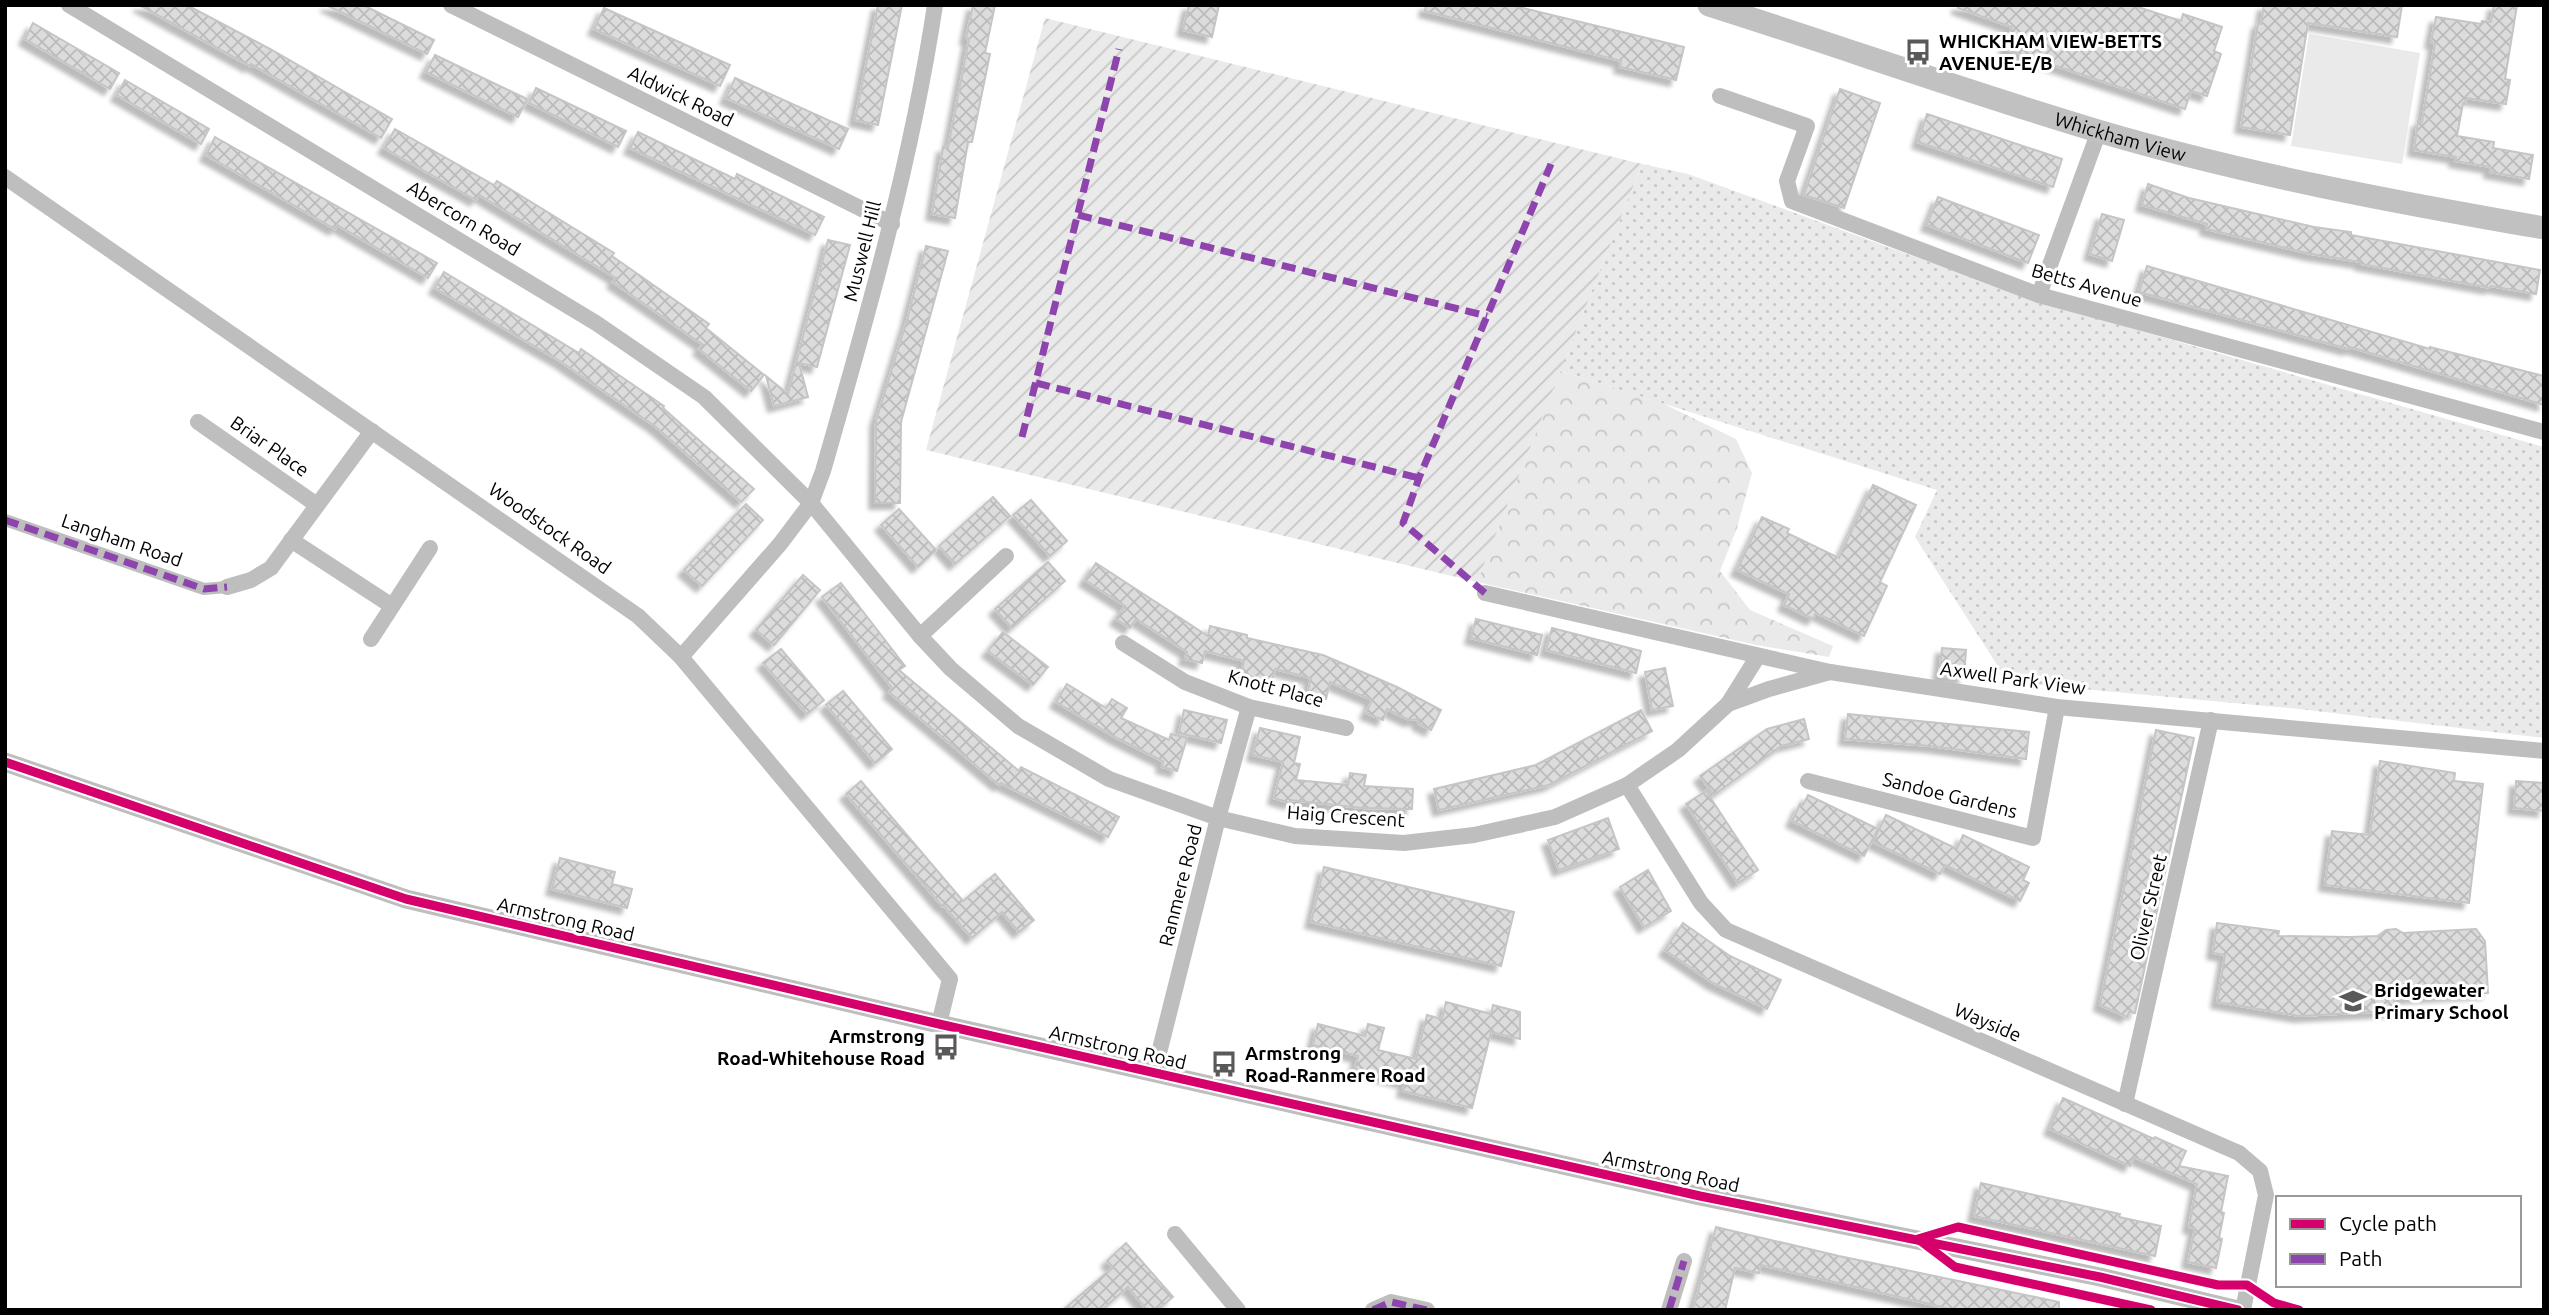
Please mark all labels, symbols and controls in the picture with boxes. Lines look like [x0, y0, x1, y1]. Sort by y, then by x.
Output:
place label: WHICKHAM VIEW-BETTS AVENUE-E/B [1939, 30, 2162, 74]
bus stop icon: WHICKHAM VIEW-BETTS AVENUE-E/B [1903, 37, 1933, 67]
street label: Aldwick Road [625, 61, 737, 131]
street label: Whickham View [2052, 108, 2189, 166]
street label: Abercorn Road [404, 176, 524, 260]
street label: Muswell Hill [839, 198, 885, 304]
street label: Betts Avenue [2029, 259, 2145, 311]
street label: Briar Place [227, 411, 313, 481]
street label: Woodstock Road [485, 478, 615, 578]
street label: Langham Road [59, 509, 185, 571]
street label: Axwell Park View [1939, 657, 2087, 699]
street label: Knott Place [1226, 665, 1326, 711]
street label: Sandoe Gardens [1880, 768, 2020, 822]
street label: Haig Crescent [1286, 801, 1406, 831]
street label: Ranmere Road [1154, 822, 1206, 948]
street label: Oliver Street [2125, 851, 2171, 962]
street label: Armstrong Road [495, 893, 637, 945]
place label: Bridgewater Primary School [2374, 979, 2509, 1023]
school or university icon: Bridgewater Primary School [2338, 986, 2368, 1016]
street label: Wayside [1951, 998, 2025, 1046]
street label: Armstrong Road [1047, 1021, 1189, 1073]
place label: Armstrong Road-Whitehouse Road [717, 1025, 925, 1069]
bus stop icon: Armstrong Road-Whitehouse Road [931, 1032, 961, 1062]
place label: Armstrong Road-Ranmere Road [1245, 1042, 1426, 1086]
bus stop icon: Armstrong Road-Ranmere Road [1209, 1049, 1239, 1079]
street label: Armstrong Road [1600, 1146, 1742, 1196]
legend [2276, 1196, 2521, 1287]
text: Cycle path [2339, 1211, 2437, 1235]
text: Path [2339, 1246, 2382, 1270]

